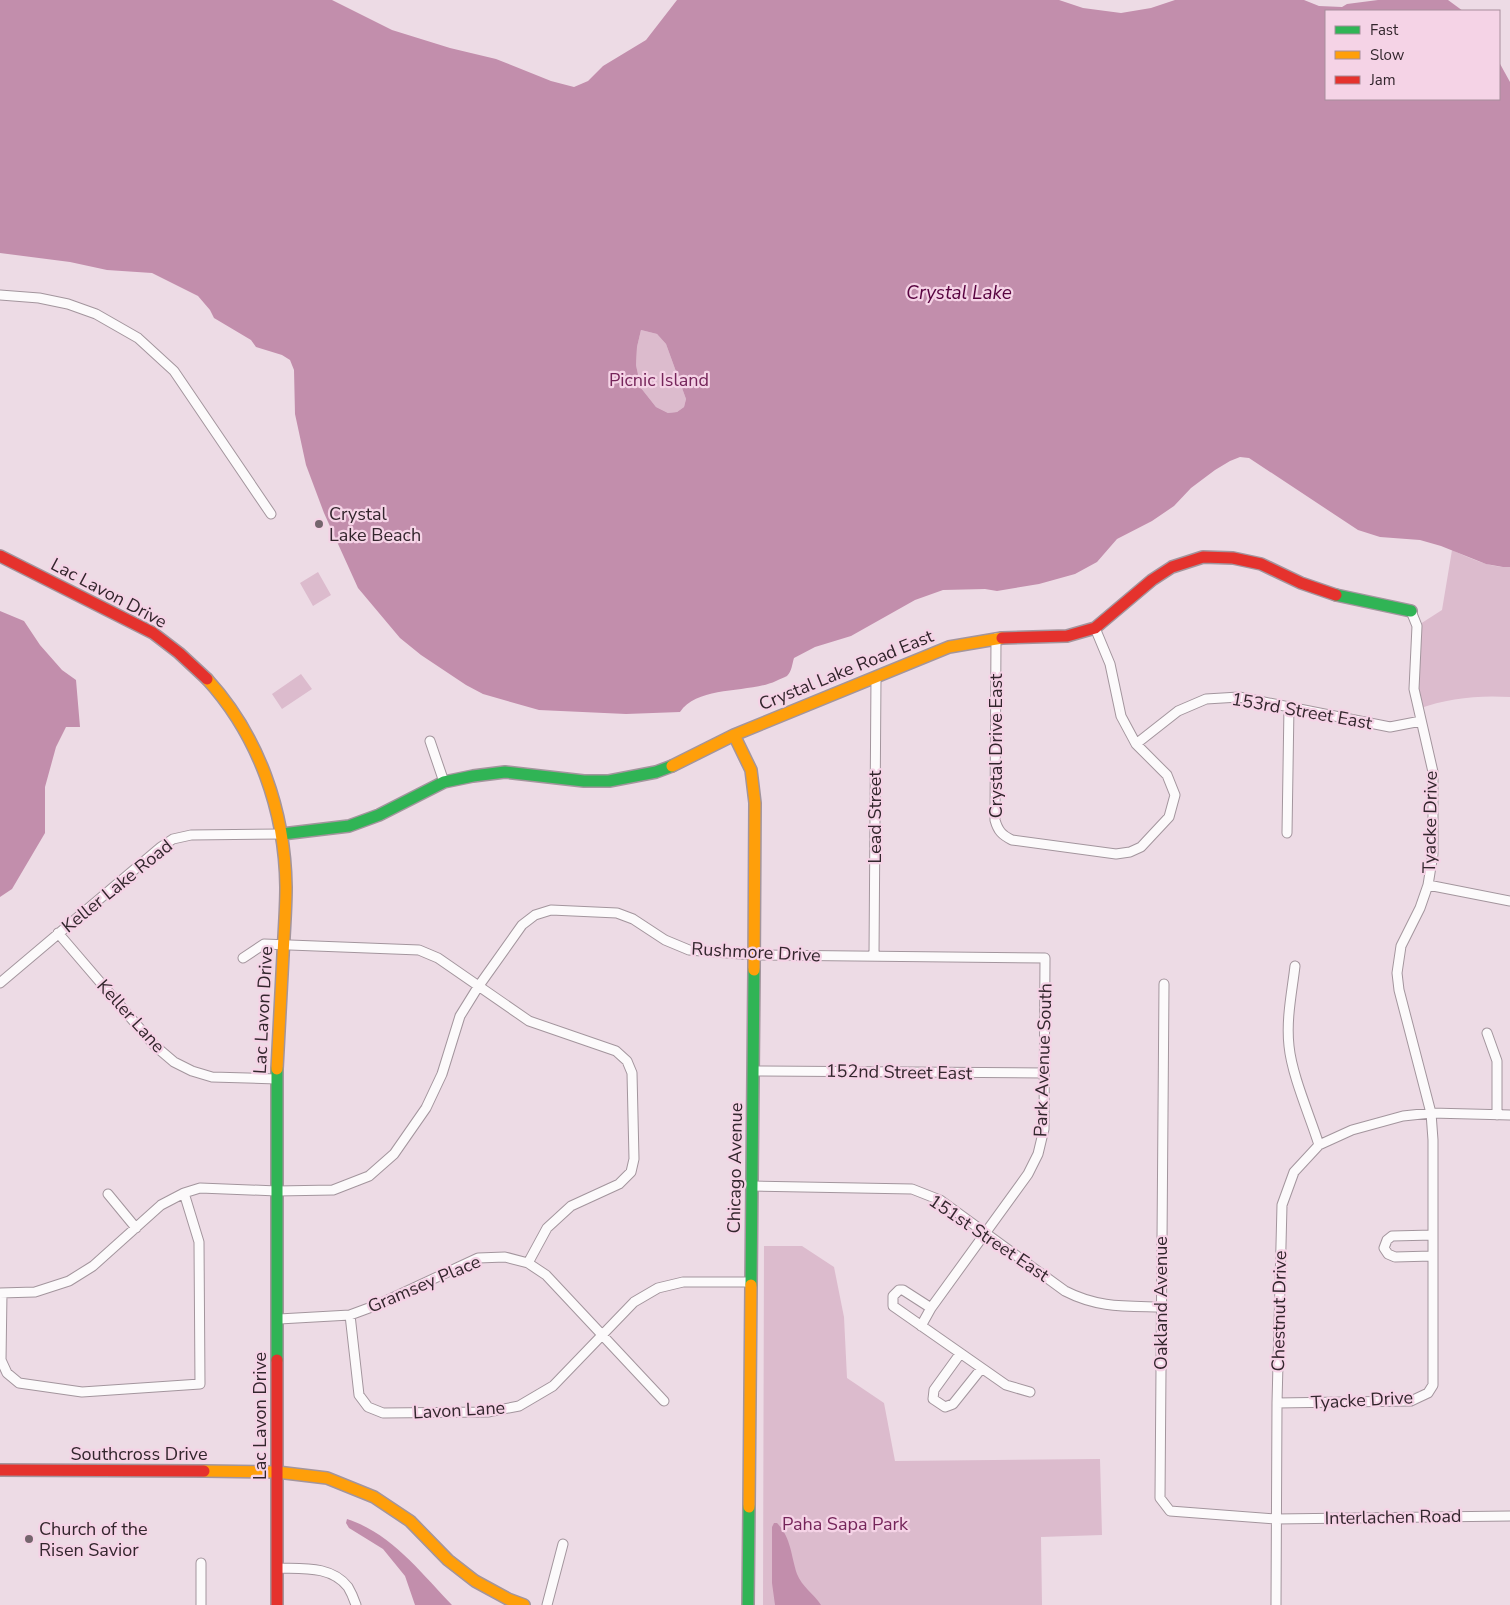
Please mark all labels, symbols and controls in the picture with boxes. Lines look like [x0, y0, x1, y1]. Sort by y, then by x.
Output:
legend [1325, 10, 1500, 100]
text: Fast [1370, 20, 1399, 40]
text: Slow [1370, 45, 1405, 65]
text: Jam [1369, 70, 1396, 90]
water label: Crystal Lake [906, 280, 1012, 306]
park label: Picnic Island [609, 368, 709, 392]
place label: Crystal Lake Beach [329, 502, 421, 547]
marker: Crystal Lake Beach [313, 518, 325, 530]
street label: Lac Lavon Drive [47, 552, 171, 634]
street label: Crystal Lake Road East [755, 624, 937, 716]
street label: Crystal Drive East [984, 673, 1008, 818]
street label: 153rd Street East [1230, 687, 1375, 735]
street label: Lead Street [863, 770, 887, 864]
street label: Tyacke Drive [1417, 771, 1443, 873]
street label: Keller Lake Road [57, 834, 177, 938]
street label: Rushmore Drive [691, 937, 821, 967]
street label: Lac Lavon Drive [248, 945, 278, 1075]
street label: Keller Lane [92, 974, 170, 1058]
street label: Park Avenue South [1028, 983, 1058, 1137]
street label: 152nd Street East [826, 1059, 973, 1085]
street label: Chicago Avenue [722, 1102, 748, 1234]
street label: 151st Street East [924, 1189, 1054, 1288]
street label: Oakland Avenue [1149, 1236, 1173, 1370]
street label: Gramsey Place [364, 1249, 484, 1319]
street label: Chestnut Drive [1266, 1250, 1292, 1372]
street label: Lac Lavon Drive [248, 1352, 272, 1480]
street label: Tyacke Drive [1310, 1385, 1414, 1415]
street label: Lavon Lane [412, 1396, 506, 1424]
street label: Southcross Drive [70, 1442, 208, 1466]
street label: Interlachen Road [1324, 1504, 1462, 1530]
park label: Paha Sapa Park [782, 1512, 909, 1536]
place label: Church of the Risen Savior [39, 1517, 148, 1562]
marker: Church of the Risen Savior [23, 1533, 35, 1545]

